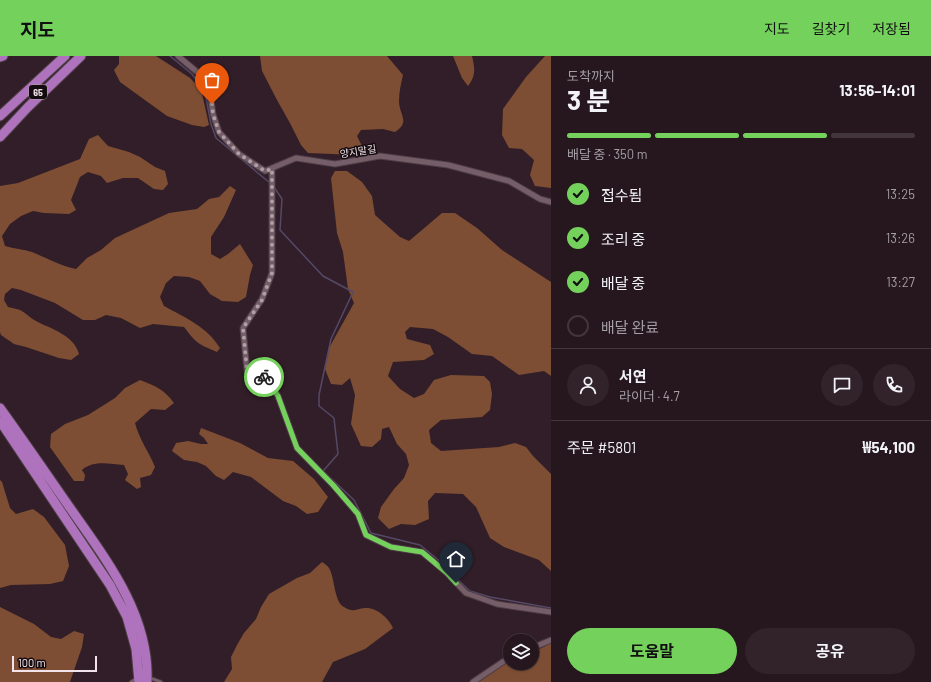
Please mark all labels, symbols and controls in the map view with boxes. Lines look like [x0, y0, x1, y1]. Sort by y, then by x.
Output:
text: 지도 [20, 18, 55, 41]
text: 지도 [764, 20, 790, 37]
text: 길찾기 [812, 20, 850, 37]
text: 저장됨 [872, 20, 911, 37]
pin [195, 63, 229, 104]
text: 도착까지 [567, 68, 615, 84]
icon: bag [201, 69, 223, 91]
text: 13:56–14:01 [839, 81, 915, 99]
text: 3 분 [567, 84, 610, 115]
road number: 65 [29, 85, 47, 99]
street label: 양지말길 [339, 142, 377, 160]
text: 배달 중 · 350 m [567, 146, 647, 162]
icon: check [567, 183, 589, 205]
text: 접수됨 [601, 186, 642, 204]
text: 13:25 [886, 186, 915, 202]
icon: check [567, 227, 589, 249]
text: 조리 중 [601, 230, 645, 248]
text: 13:26 [886, 230, 915, 246]
icon: check [567, 271, 589, 293]
text: 배달 중 [601, 274, 645, 292]
text: 13:27 [886, 274, 915, 290]
text: 배달 완료 [601, 318, 659, 336]
courier [244, 357, 284, 397]
button: person [567, 364, 609, 406]
button: chat [821, 364, 863, 406]
button: phone [873, 364, 915, 406]
icon: bike [253, 366, 275, 388]
text: 서연 [619, 367, 647, 385]
text: 라이더 · 4.7 [619, 388, 680, 404]
text: 주문 #5801 [567, 438, 636, 456]
text: ₩54,100 [863, 438, 915, 456]
pin [439, 542, 473, 583]
icon: home [445, 548, 467, 570]
button: 도움말 [567, 628, 737, 674]
button: 공유 [745, 628, 915, 674]
map controls [503, 634, 539, 670]
button: layers [503, 634, 539, 670]
scale bar [12, 654, 97, 673]
text: 100 m [18, 656, 46, 669]

